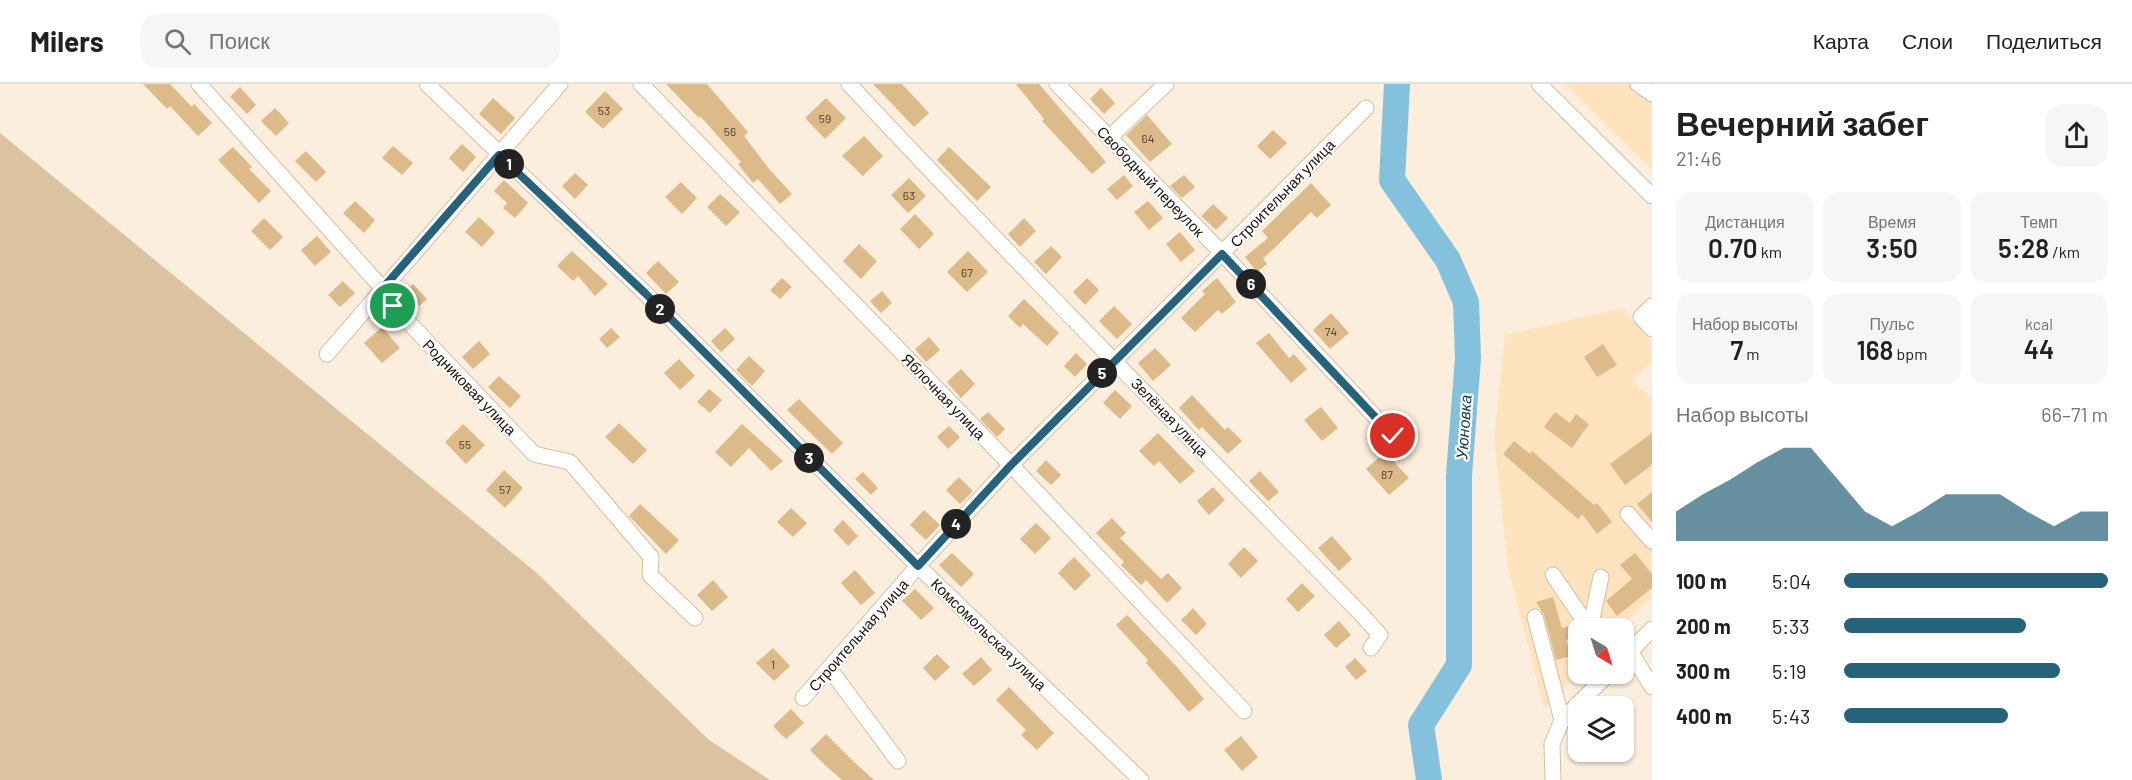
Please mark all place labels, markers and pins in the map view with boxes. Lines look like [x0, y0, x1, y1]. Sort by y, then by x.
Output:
pin: 1 [494, 149, 524, 179]
pin: 6 [1236, 269, 1266, 299]
pin [367, 280, 418, 331]
pin: 2 [645, 294, 675, 324]
pin: 5 [1087, 358, 1117, 388]
pin [1367, 410, 1418, 461]
pin: 3 [794, 443, 824, 473]
pin: 4 [941, 509, 971, 539]

